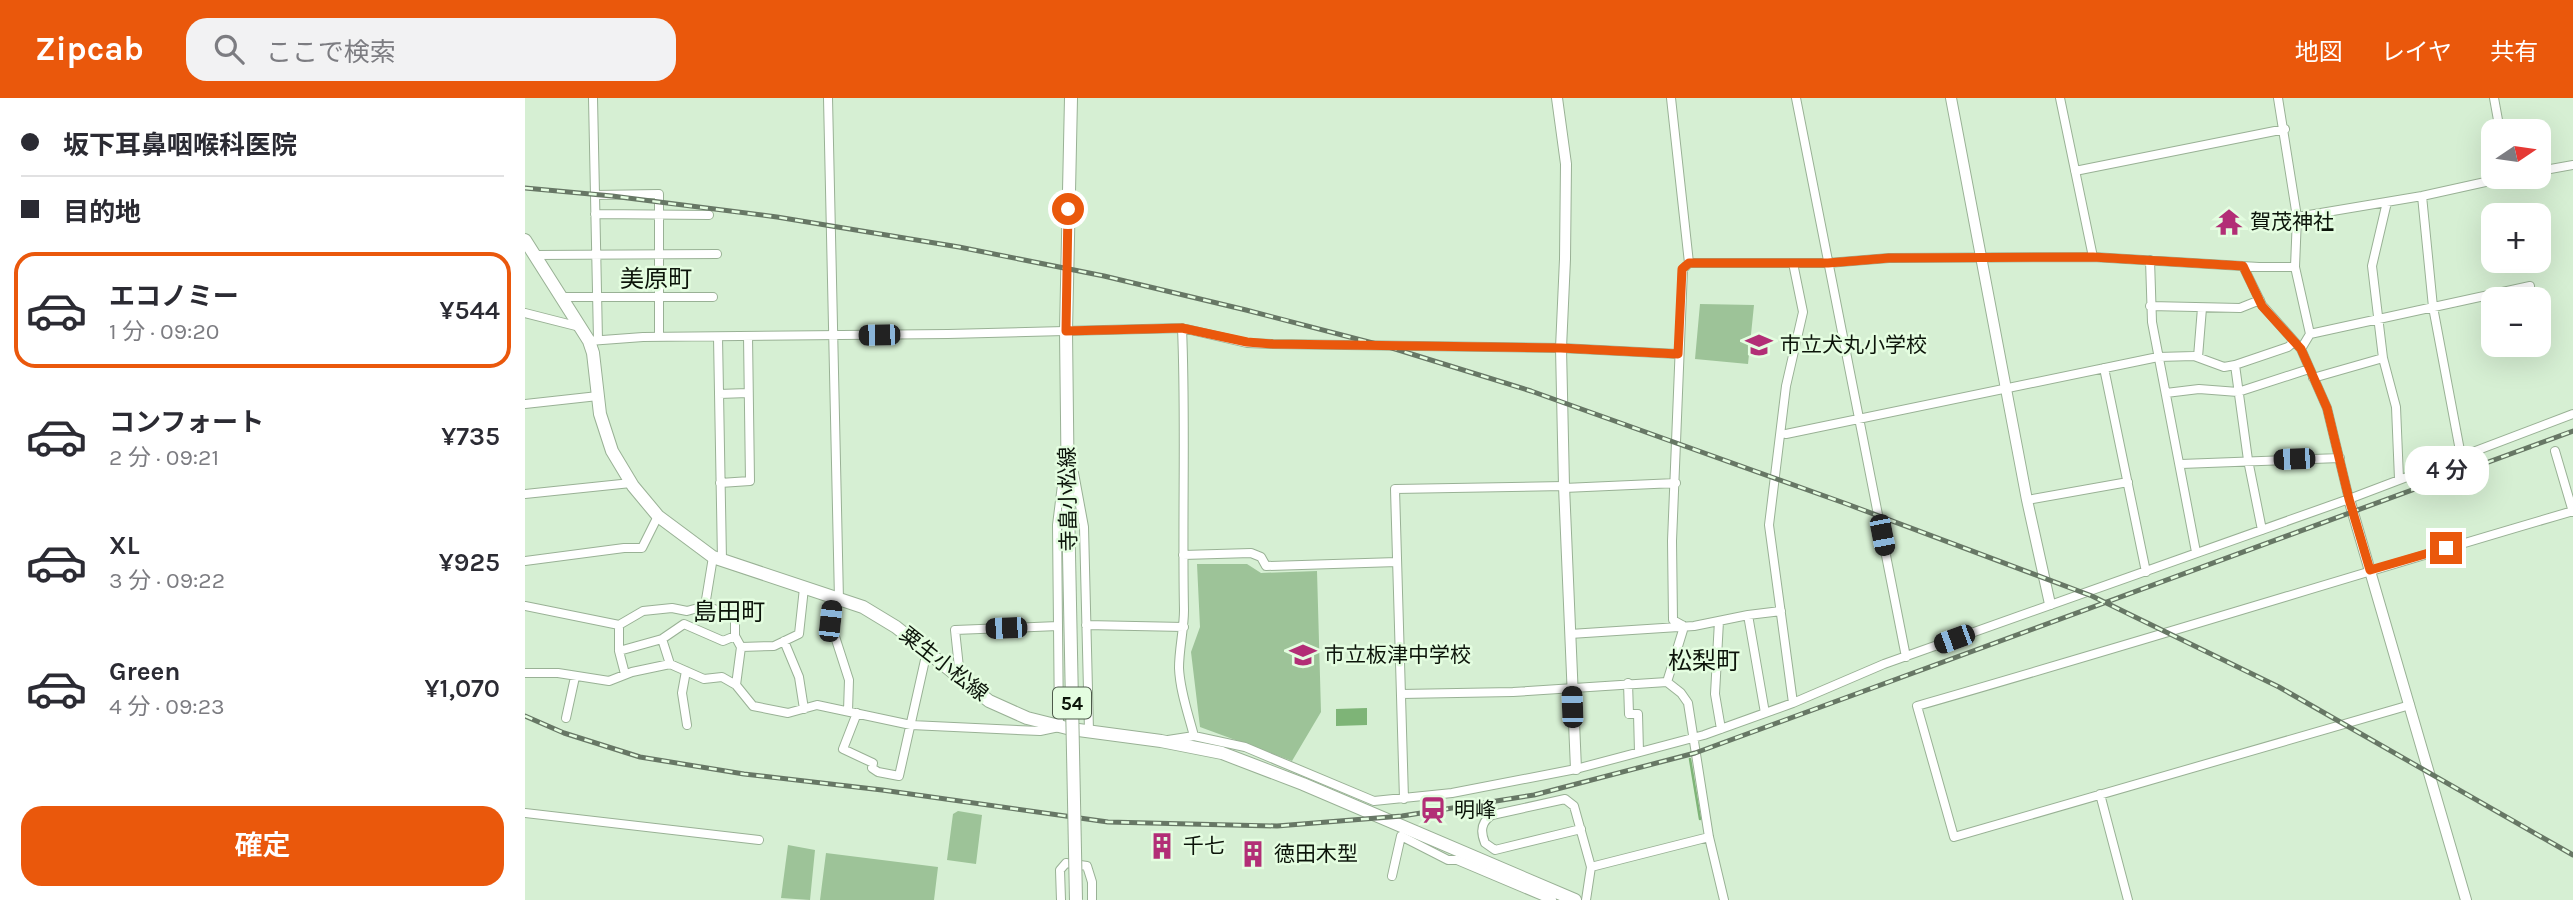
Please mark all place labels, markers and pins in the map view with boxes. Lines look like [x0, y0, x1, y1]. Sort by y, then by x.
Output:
temple icon: 賀茂神社 [2214, 207, 2244, 237]
place label: 賀茂神社 [2250, 210, 2334, 234]
school or university icon: 市立犬丸小学校 [1744, 330, 1774, 360]
place label: 市立犬丸小学校 [1780, 333, 1927, 357]
school or university icon: 市立板津中学校 [1288, 640, 1318, 670]
place label: 市立板津中学校 [1324, 643, 1471, 667]
station icon: 明峰 [1418, 795, 1448, 825]
place label: 明峰 [1454, 798, 1496, 822]
building icon: 千七 [1147, 831, 1177, 861]
place label: 千七 [1183, 834, 1225, 858]
building icon: 徳田木型 [1238, 839, 1268, 869]
place label: 徳田木型 [1274, 842, 1358, 866]

